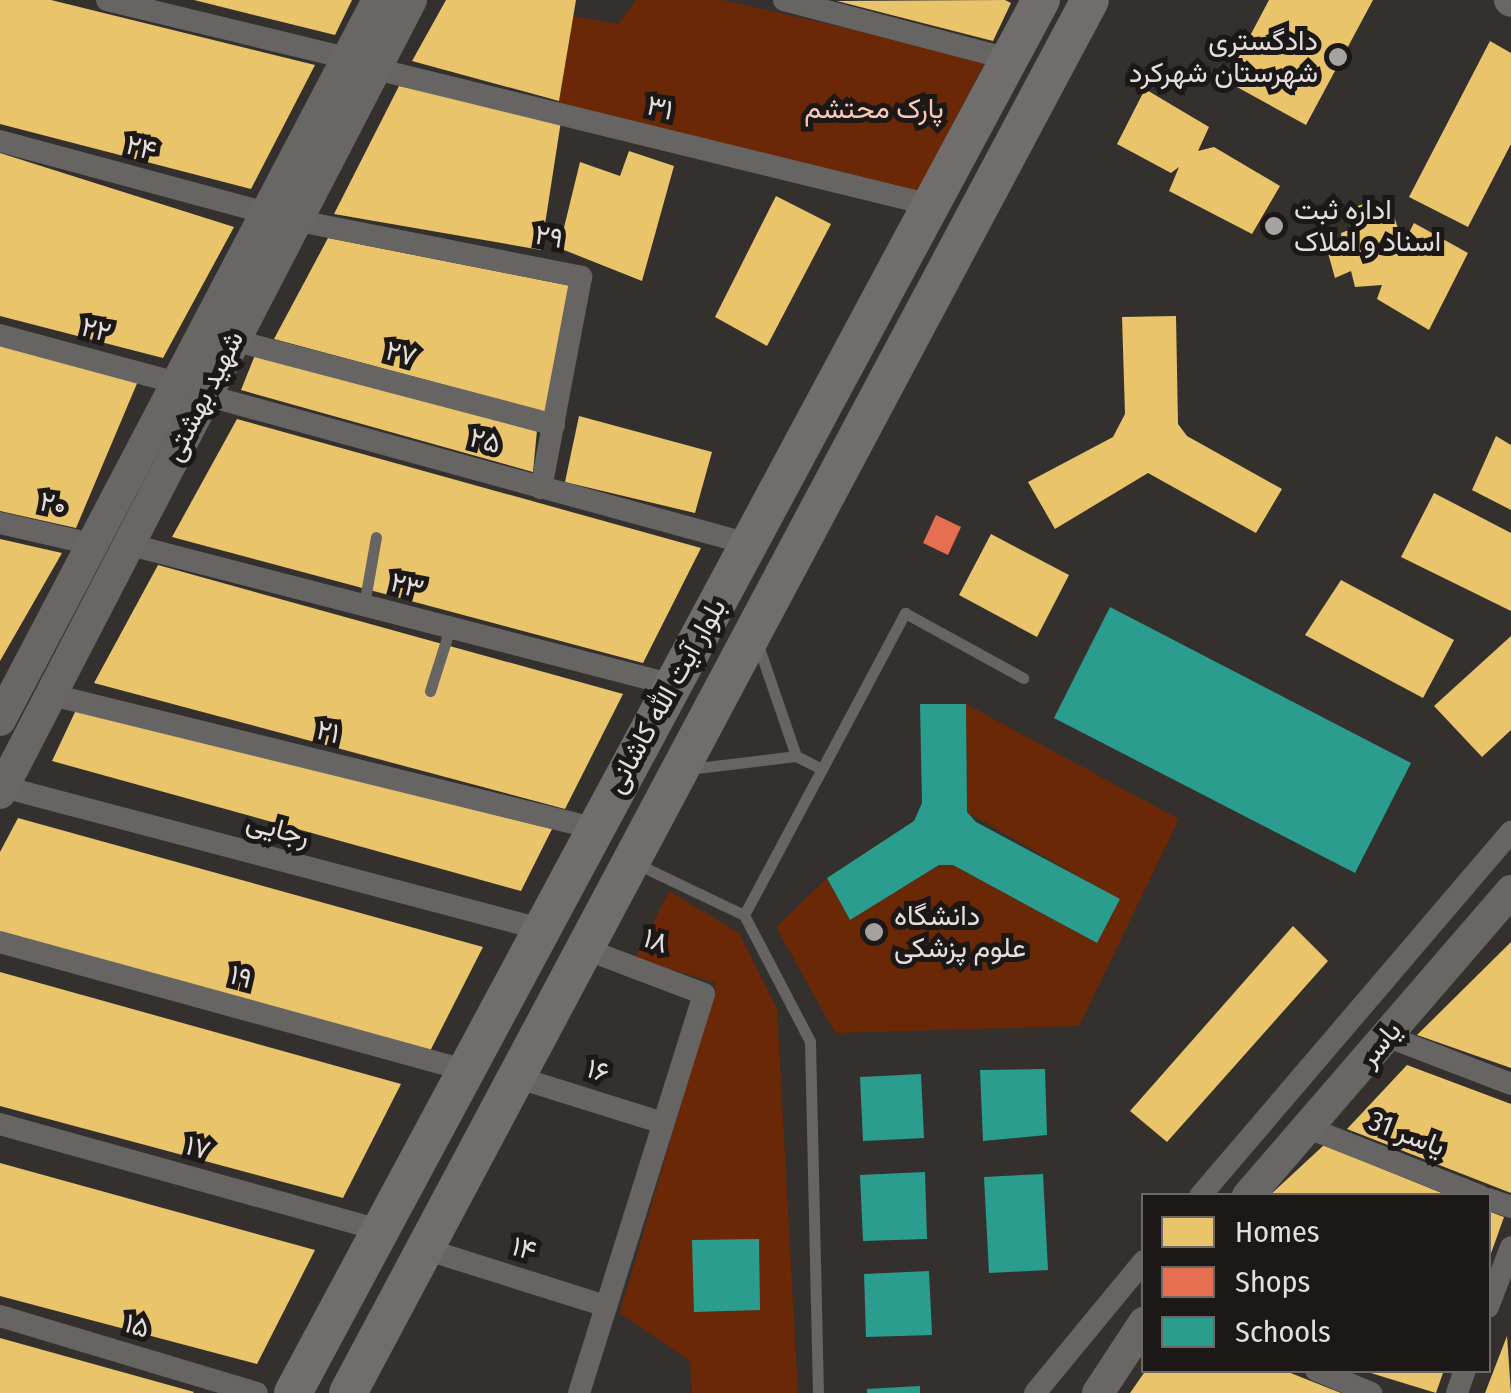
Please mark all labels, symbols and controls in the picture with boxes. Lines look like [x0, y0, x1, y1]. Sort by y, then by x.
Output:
place label: دادگستری شهرستان شهرکرد [1129, 24, 1318, 90]
marker: دادگستری شهرستان شهرکرد [1327, 46, 1349, 68]
street label: ۳۱ [643, 88, 677, 128]
park label: پارک محتشم [804, 92, 944, 126]
street label: ۲۴ [122, 128, 160, 168]
place label: اداره ثبت اسناد و املاک [1294, 193, 1441, 259]
marker: اداره ثبت اسناد و املاک [1263, 215, 1285, 237]
street label: ۲۹ [532, 218, 566, 256]
street label: ۲۲ [77, 310, 115, 350]
street label: شهید بهشتی [157, 325, 251, 467]
street label: ۲۷ [382, 334, 420, 374]
street label: ۲۵ [466, 421, 504, 461]
street label: ۲۰ [36, 485, 70, 523]
street label: ۲۳ [387, 565, 427, 607]
street label: بلوار آیت الله کاشانی [599, 593, 733, 799]
street label: ۲۱ [313, 713, 343, 751]
street label: رجایی [243, 804, 313, 854]
place label: دانشگاه علوم پزشکی [894, 899, 1026, 965]
street label: ۱۸ [639, 921, 673, 961]
marker: دانشگاه علوم پزشکی [863, 921, 885, 943]
street label: ۱۹ [226, 958, 256, 996]
street label: یاسر [1351, 1014, 1409, 1074]
street label: ۱۶ [583, 1052, 613, 1090]
street label: یاسر 31 [1364, 1104, 1450, 1164]
street label: ۱۷ [182, 1128, 214, 1168]
legend [1141, 1193, 1491, 1373]
text: Homes [1235, 1214, 1320, 1250]
street label: ۱۴ [508, 1229, 540, 1269]
text: Shops [1235, 1264, 1310, 1300]
street label: ۱۵ [120, 1306, 154, 1346]
text: Schools [1235, 1314, 1331, 1350]

